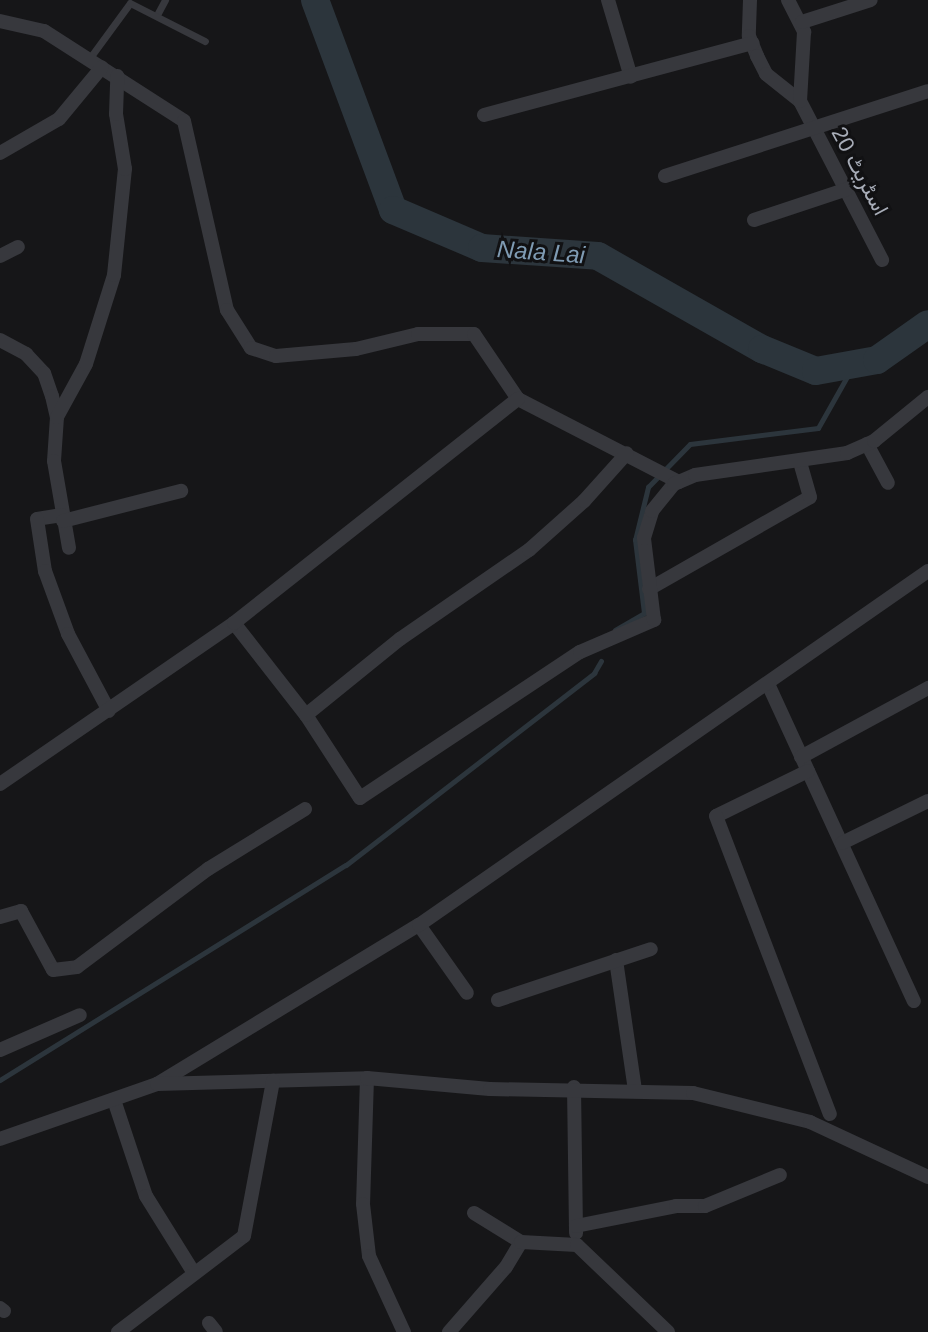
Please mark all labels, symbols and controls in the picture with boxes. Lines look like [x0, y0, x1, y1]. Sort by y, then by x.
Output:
street label: اسٹریٹ 20 [826, 122, 894, 220]
water label: Nala Lai [496, 235, 586, 269]

